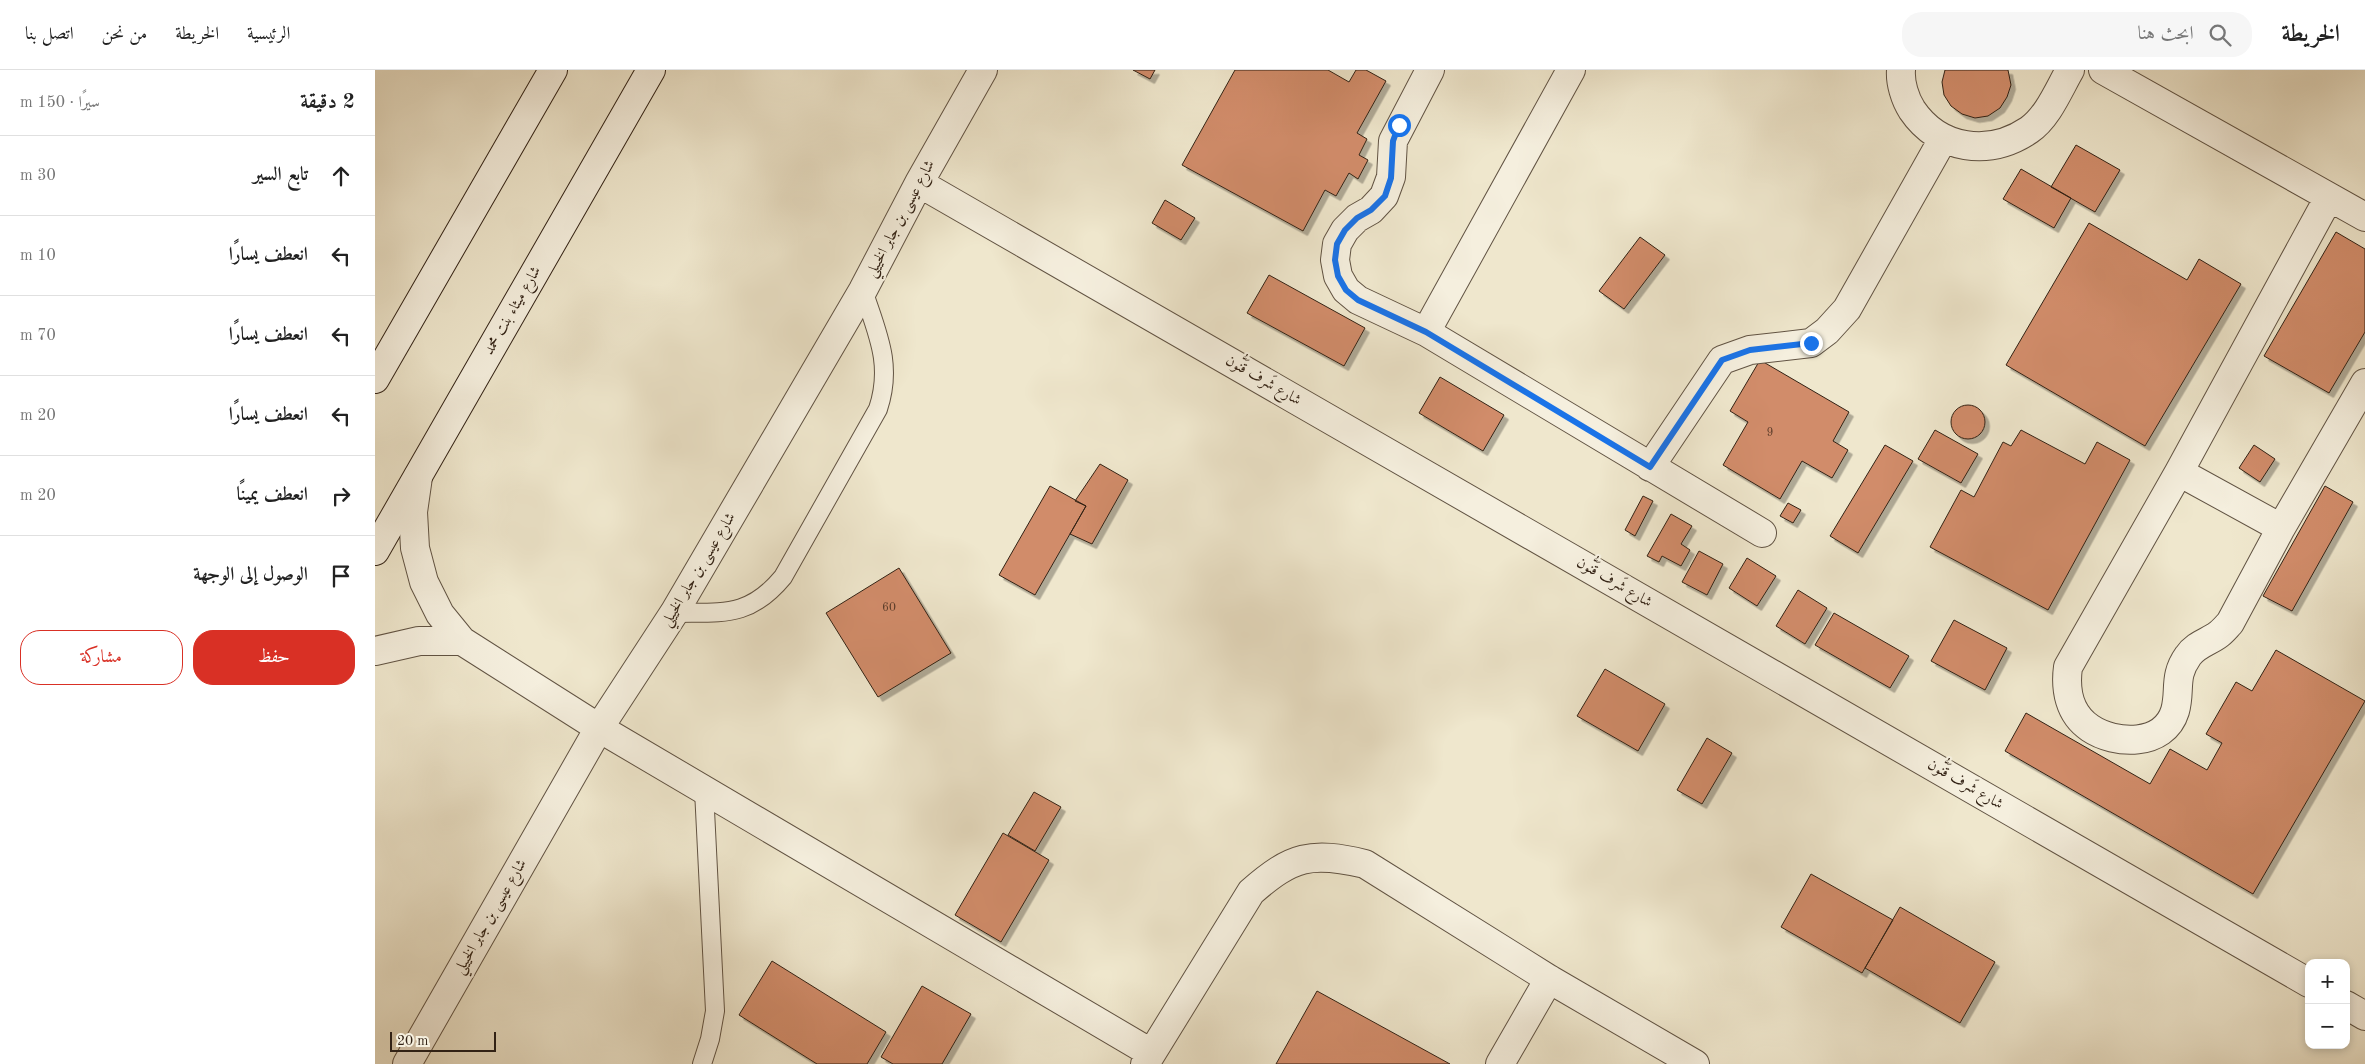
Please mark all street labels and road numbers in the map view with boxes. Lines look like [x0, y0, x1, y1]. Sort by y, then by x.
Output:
street label: شارع عيسى بن جابر الخييلي [864, 158, 943, 282]
street label: شارع ميثاء بنت محمد [482, 264, 548, 360]
street label: شارع شَرف قَنُّون [1221, 346, 1308, 412]
street label: شارع عيسى بن جابر الخييلي [659, 510, 743, 632]
street label: شارع شَرف قَنُّون [1572, 548, 1659, 614]
street label: شارع شَرف قَنُّون [1923, 750, 2010, 816]
street label: شارع عيسى بن جابر الخييلي [452, 857, 534, 979]

